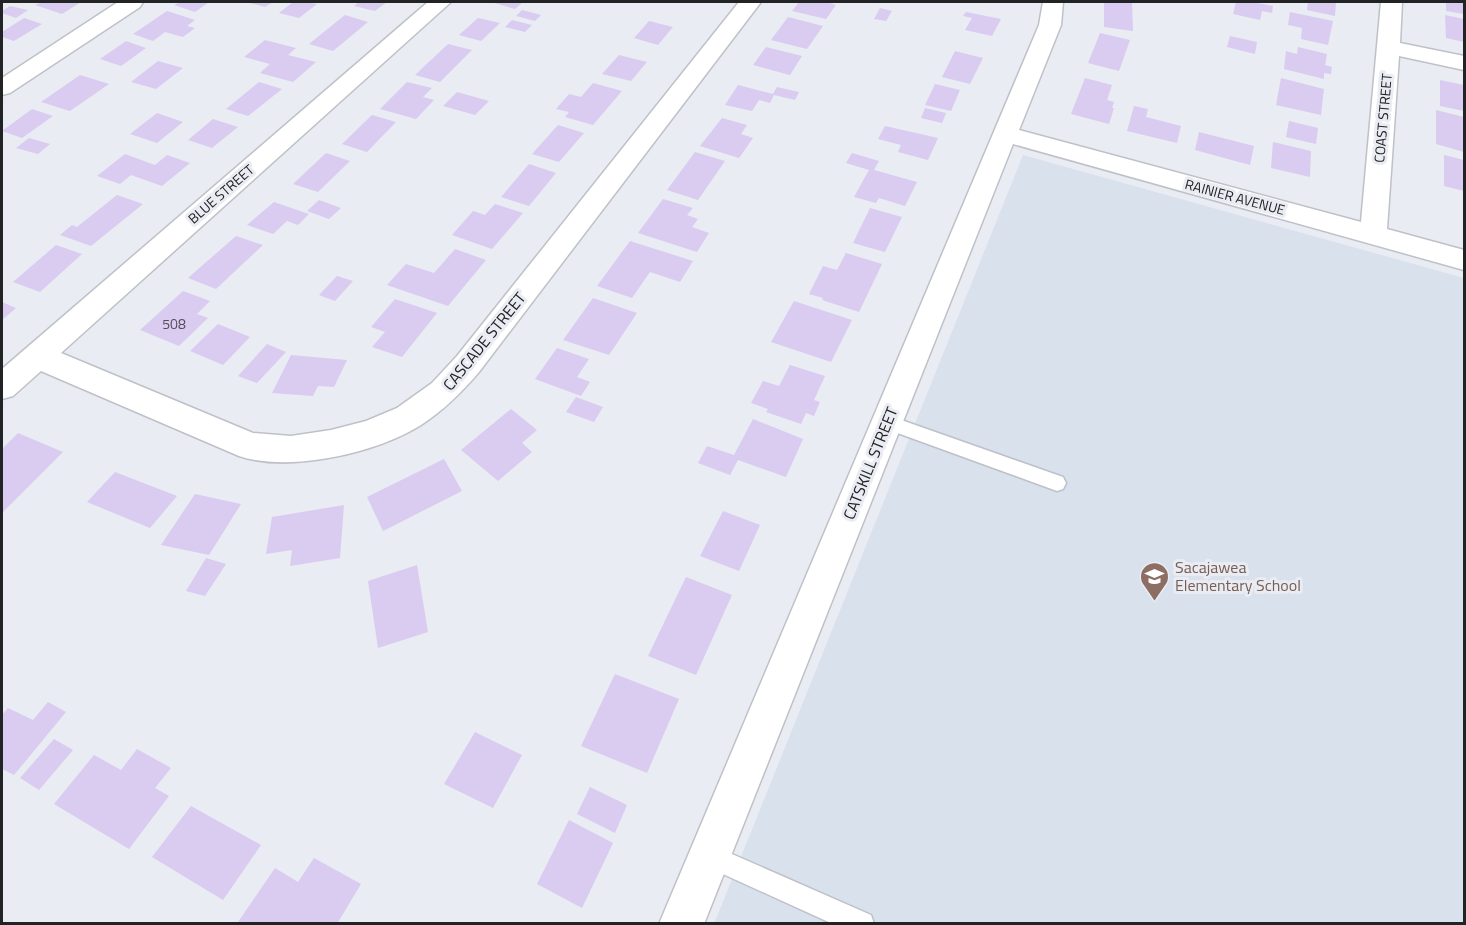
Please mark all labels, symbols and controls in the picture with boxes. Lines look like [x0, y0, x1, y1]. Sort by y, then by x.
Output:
street label: COAST STREET [1368, 72, 1397, 163]
street label: BLUE STREET [183, 159, 259, 228]
street label: RAINIER AVENUE [1183, 173, 1288, 220]
street label: CASCADE STREET [437, 286, 532, 395]
house number: 508 [162, 313, 186, 334]
street label: CATSKILL STREET [836, 403, 904, 523]
place label: Sacajawea Elementary School [1175, 555, 1301, 597]
school or university icon: Sacajawea Elementary School [1138, 560, 1170, 602]

